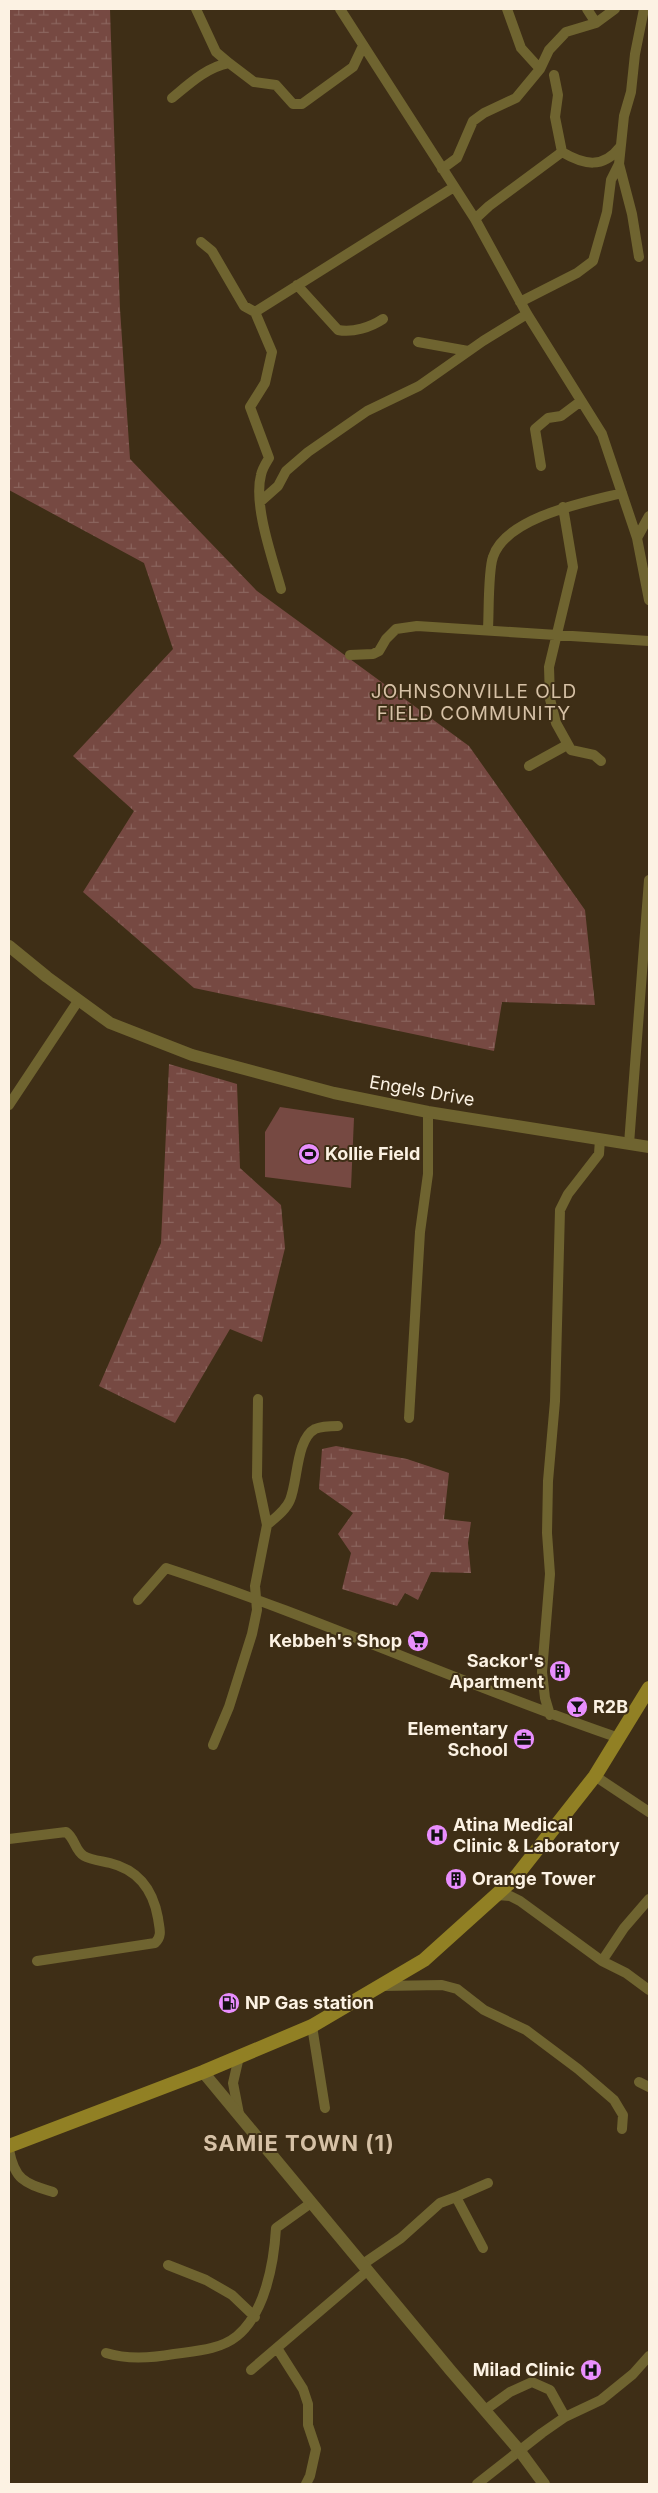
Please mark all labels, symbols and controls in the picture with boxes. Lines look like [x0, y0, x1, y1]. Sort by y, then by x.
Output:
district label: JOHNSONVILLE OLD FIELD COMMUNITY [371, 680, 577, 725]
street label: Engels Drive [368, 1071, 476, 1110]
sports icon: Kollie Field [297, 1142, 321, 1166]
place label: Kollie Field [325, 1143, 420, 1164]
supermarket icon: Kebbeh's Shop [406, 1629, 430, 1653]
place label: Kebbeh's Shop [269, 1630, 402, 1651]
place label: Sackor's Apartment [449, 1650, 544, 1692]
building icon: Sackor's Apartment [548, 1659, 572, 1683]
bar icon: R2B [565, 1695, 589, 1719]
place label: R2B [593, 1696, 628, 1717]
place label: Elementary School [408, 1718, 508, 1760]
office icon: Elementary School [512, 1727, 536, 1751]
place label: Atina Medical Clinic & Laboratory [453, 1814, 620, 1856]
hospital icon: Atina Medical Clinic & Laboratory [425, 1823, 449, 1847]
building icon: Orange Tower [444, 1867, 468, 1891]
place label: Orange Tower [472, 1868, 595, 1889]
fuel station icon: NP Gas station [217, 1991, 241, 2015]
place label: NP Gas station [245, 1992, 374, 2013]
district label: SAMIE TOWN (1) [203, 2130, 395, 2156]
hospital icon: Milad Clinic [579, 2358, 603, 2382]
place label: Milad Clinic [473, 2359, 575, 2380]

